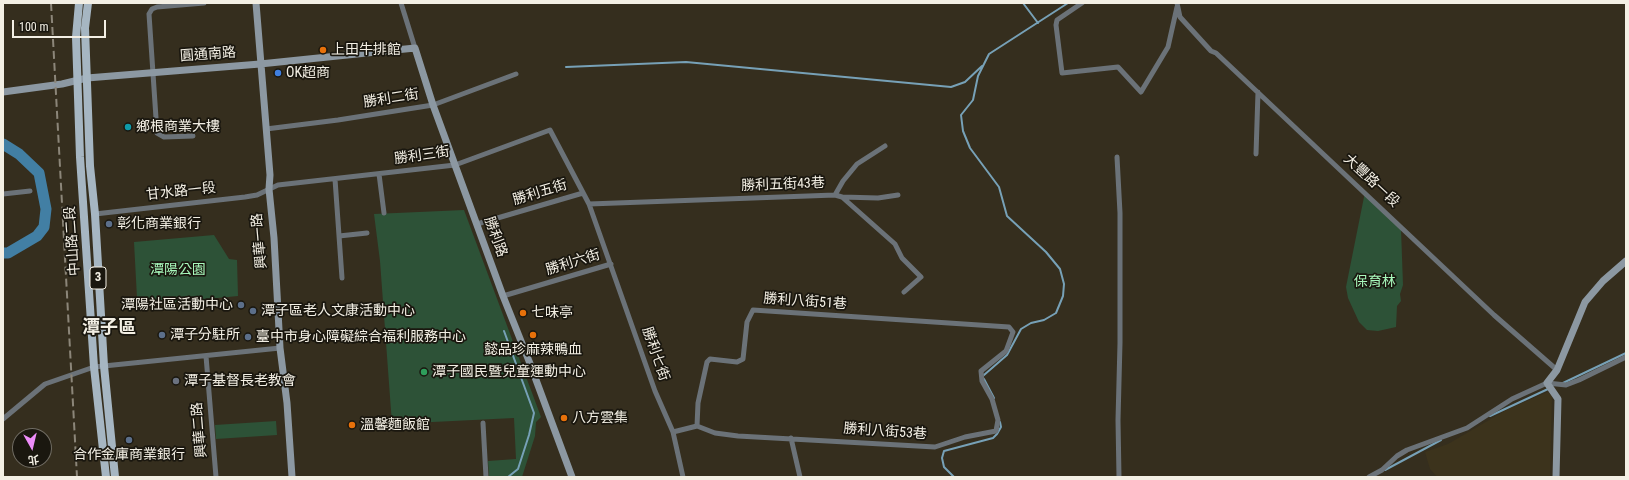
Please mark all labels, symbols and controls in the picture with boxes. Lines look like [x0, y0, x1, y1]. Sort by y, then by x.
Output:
scale bar [14, 12, 108, 38]
text: 100 m [19, 20, 49, 34]
place label: 上田牛排館 [331, 42, 401, 58]
street label: 圓通南路 [179, 45, 237, 65]
marker: 上田牛排館 [318, 45, 328, 55]
place label: OK超商 [286, 65, 330, 81]
marker: OK超商 [273, 68, 283, 78]
street label: 勝利二街 [362, 86, 420, 112]
place label: 鄉根商業大樓 [136, 119, 220, 135]
marker: 鄉根商業大樓 [123, 122, 133, 132]
street label: 勝利三街 [393, 144, 451, 168]
street label: 大豐路一段 [1340, 151, 1402, 211]
street label: 勝利五街43巷 [741, 175, 825, 195]
street label: 勝利五街 [511, 177, 569, 209]
street label: 甘水路一段 [145, 180, 217, 204]
street label: 中山路二段 [62, 205, 84, 277]
street label: 興華一路 [249, 212, 271, 270]
street label: 勝利路 [480, 214, 510, 260]
place label: 彰化商業銀行 [117, 216, 201, 232]
marker: 彰化商業銀行 [104, 219, 114, 229]
street label: 勝利六街 [544, 247, 602, 279]
park label: 潭陽公園 [150, 262, 206, 278]
road number: 3 [90, 267, 106, 289]
park label: 保育林 [1354, 274, 1396, 290]
street label: 勝利八街51巷 [763, 291, 847, 313]
place label: 潭陽社區活動中心 [121, 297, 233, 313]
marker: 潭陽社區活動中心 [236, 300, 246, 310]
place label: 潭子區老人文康活動中心 [261, 303, 415, 319]
place label: 七味亭 [531, 305, 573, 321]
marker: 潭子區老人文康活動中心 [248, 306, 258, 316]
marker: 七味亭 [518, 308, 528, 318]
district label: 潭子區 [82, 317, 136, 339]
street label: 勝利七街 [638, 325, 672, 383]
place label: 潭子分駐所 [170, 327, 240, 343]
place label: 臺中市身心障礙綜合福利服務中心 [256, 329, 466, 345]
marker: 潭子分駐所 [157, 330, 167, 340]
marker: 懿品珍麻辣鴨血 [528, 330, 538, 340]
marker: 臺中市身心障礙綜合福利服務中心 [243, 332, 253, 342]
place label: 懿品珍麻辣鴨血 [484, 342, 582, 358]
place label: 潭子國民暨兒童運動中心 [432, 364, 586, 380]
marker: 潭子國民暨兒童運動中心 [419, 367, 429, 377]
place label: 潭子基督長老教會 [184, 373, 296, 389]
marker: 潭子基督長老教會 [171, 376, 181, 386]
street label: 興華二路 [189, 401, 211, 459]
place label: 八方雲集 [572, 410, 628, 426]
marker: 八方雲集 [559, 413, 569, 423]
place label: 溫馨麵飯館 [360, 417, 430, 433]
marker: 溫馨麵飯館 [347, 420, 357, 430]
street label: 勝利八街53巷 [843, 421, 927, 443]
north arrow [12, 428, 52, 468]
marker: 合作金庫商業銀行 [124, 435, 134, 445]
place label: 合作金庫商業銀行 [73, 447, 185, 463]
text: 北 [27, 452, 40, 467]

